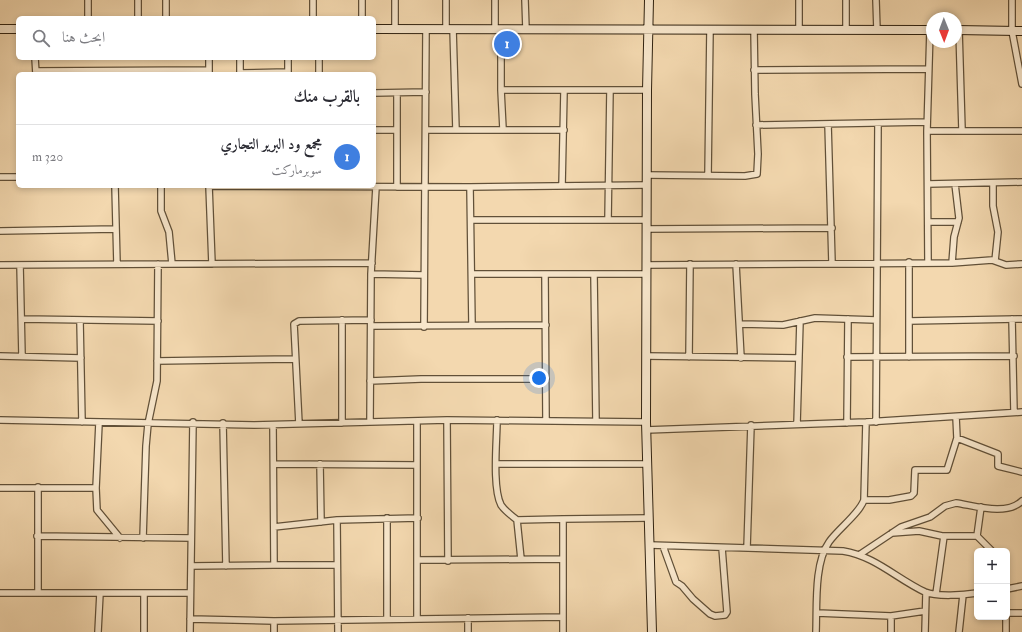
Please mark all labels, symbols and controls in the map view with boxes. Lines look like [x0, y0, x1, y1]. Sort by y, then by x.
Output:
north arrow [926, 12, 962, 48]
search box [16, 16, 376, 60]
icon: search [30, 27, 52, 49]
text: ابحث هنا [62, 28, 105, 47]
pin: 1 [494, 29, 520, 59]
text: بالقرب منك [294, 86, 360, 107]
text: مجمع ود البرير التجاري [220, 135, 322, 154]
text: 320 m [32, 149, 63, 165]
text: 1 [345, 149, 349, 165]
text: سوبرماركت [272, 162, 322, 178]
your location [529, 368, 549, 388]
map controls [974, 548, 1010, 620]
button: + [974, 548, 1010, 584]
button: − [974, 584, 1010, 620]

